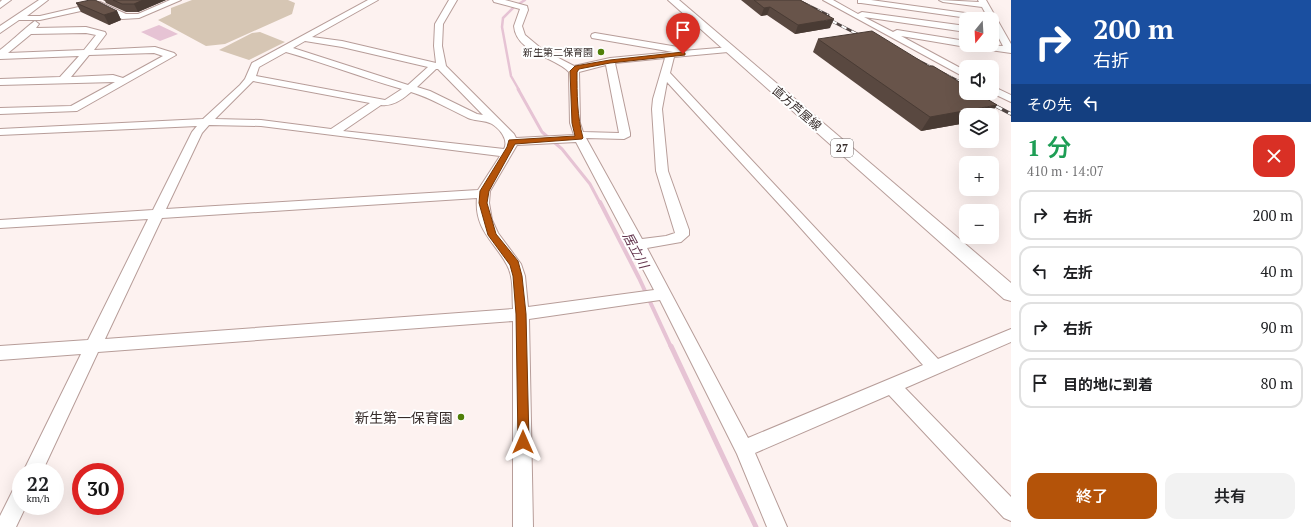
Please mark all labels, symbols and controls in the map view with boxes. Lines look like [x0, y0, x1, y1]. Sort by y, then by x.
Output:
text: 200 m [1093, 10, 1174, 47]
north arrow [959, 12, 999, 52]
map controls [959, 12, 999, 244]
pin [666, 13, 700, 54]
icon: right [1027, 16, 1079, 68]
icon: arrive [672, 19, 694, 41]
place label: 新生第二保育園 [523, 46, 593, 59]
marker: 新生第二保育園 [596, 47, 606, 57]
text: 右折 [1093, 48, 1129, 72]
button: sound [959, 60, 999, 100]
street label: 直方芦屋線 [769, 83, 825, 133]
icon: left [1080, 92, 1102, 114]
text: その先 [1027, 94, 1072, 114]
button: layers [959, 108, 999, 148]
text: 1 分 [1027, 131, 1071, 163]
button: close [1253, 135, 1295, 177]
road number: 27 [831, 139, 853, 157]
button: + [959, 156, 999, 196]
text: 410 m · 14:07 [1027, 162, 1104, 180]
button: − [959, 204, 999, 244]
icon: right [1029, 204, 1051, 226]
text: 200 m [1252, 205, 1293, 225]
text: 右折 [1063, 206, 1093, 226]
water label: 居立川 [619, 229, 654, 273]
icon: left [1029, 260, 1051, 282]
text: 40 m [1260, 261, 1293, 281]
text: 左折 [1063, 262, 1093, 282]
icon: right [1029, 316, 1051, 338]
text: 90 m [1260, 317, 1293, 337]
text: 右折 [1063, 318, 1093, 338]
icon: arrive [1029, 372, 1051, 394]
text: 80 m [1260, 373, 1293, 393]
text: 目的地に到着 [1063, 374, 1153, 394]
place label: 新生第一保育園 [355, 408, 453, 427]
marker: 新生第一保育園 [456, 412, 466, 422]
position arrow [502, 421, 544, 463]
speed limit sign: 30 [72, 463, 124, 515]
text: 22 [27, 470, 49, 497]
button: 終了 [1027, 473, 1157, 519]
button: 共有 [1165, 473, 1295, 519]
text: km/h [26, 492, 50, 505]

